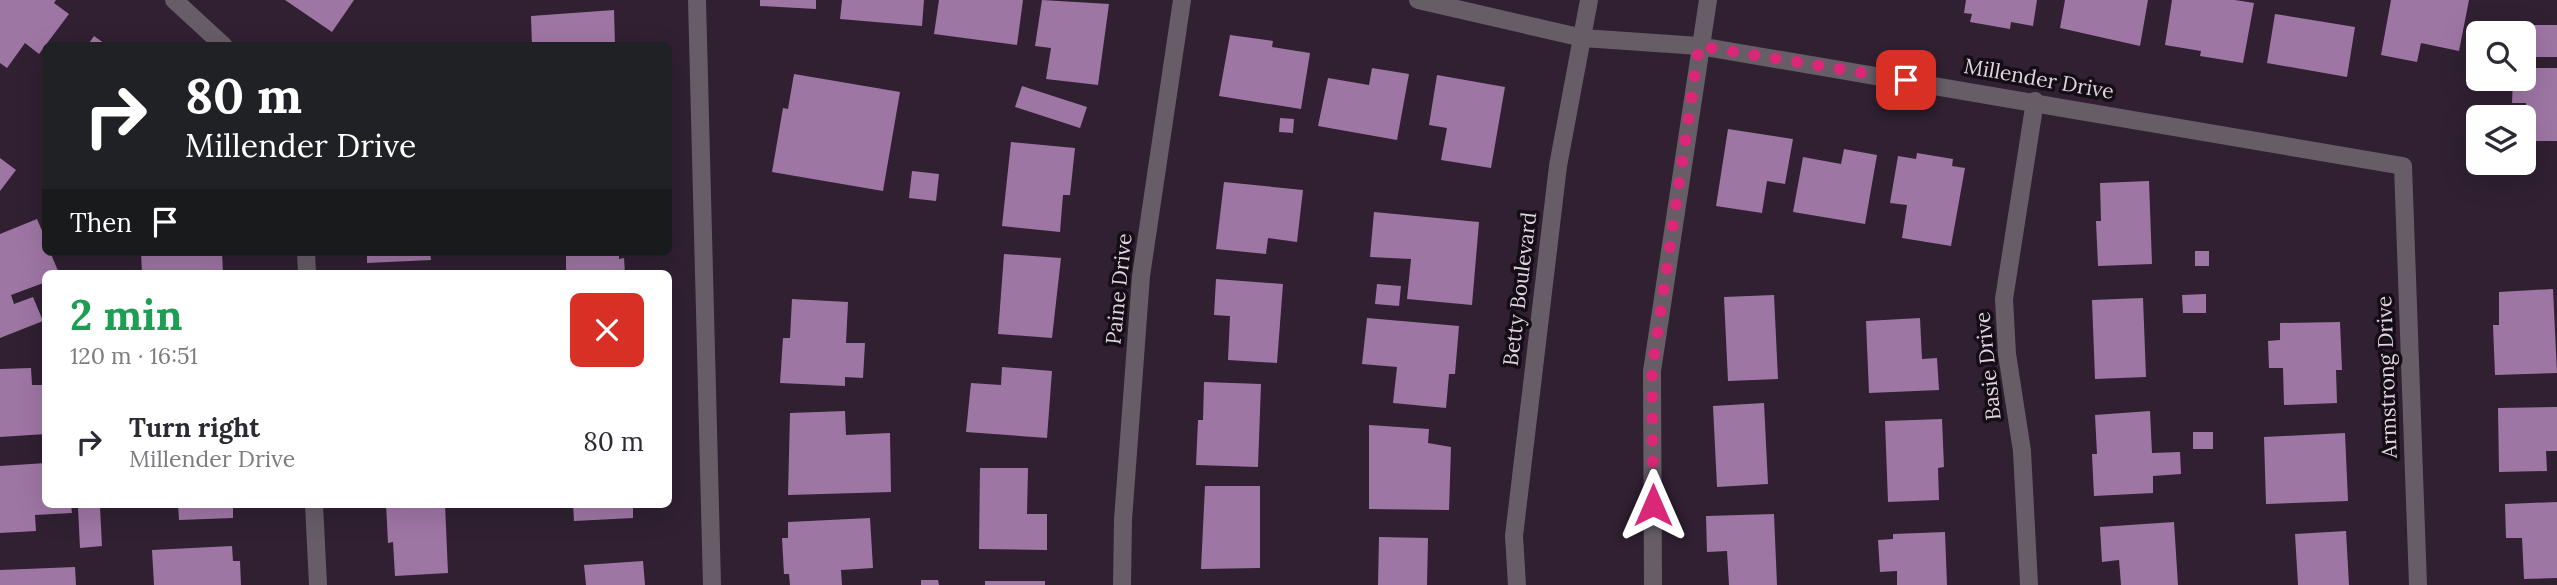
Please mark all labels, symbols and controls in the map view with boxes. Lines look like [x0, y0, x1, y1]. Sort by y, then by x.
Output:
map controls [2466, 21, 2536, 175]
button: search [2466, 21, 2536, 91]
pin [1876, 50, 1936, 110]
street label: Millender Drive [1962, 52, 2116, 105]
icon: arrive [1887, 61, 1925, 99]
text: 80 m [185, 64, 302, 126]
icon: right [70, 70, 161, 161]
button: layers [2466, 105, 2536, 175]
text: Millender Drive [185, 125, 416, 166]
icon: arrive [146, 203, 184, 241]
text: Then [70, 206, 132, 239]
street label: Betty Boulevard [1497, 210, 1542, 368]
street label: Paine Drive [1099, 232, 1138, 346]
text: 2 min [70, 288, 183, 342]
button: close [570, 293, 644, 367]
street label: Armstrong Drive [2370, 295, 2403, 460]
street label: Basie Drive [1968, 310, 2007, 422]
text: 120 m · 16:51 [70, 341, 198, 370]
text: Turn right [129, 411, 260, 444]
icon: right [70, 423, 108, 461]
text: 80 m [583, 425, 644, 458]
text: Millender Drive [129, 444, 295, 473]
position arrow [1616, 468, 1690, 542]

